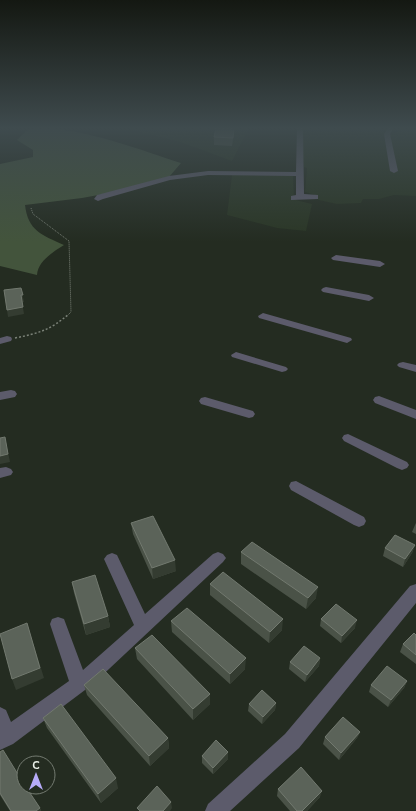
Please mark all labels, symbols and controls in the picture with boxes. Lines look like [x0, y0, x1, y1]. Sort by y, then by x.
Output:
north arrow [16, 755, 56, 795]
text: С [32, 758, 40, 773]

